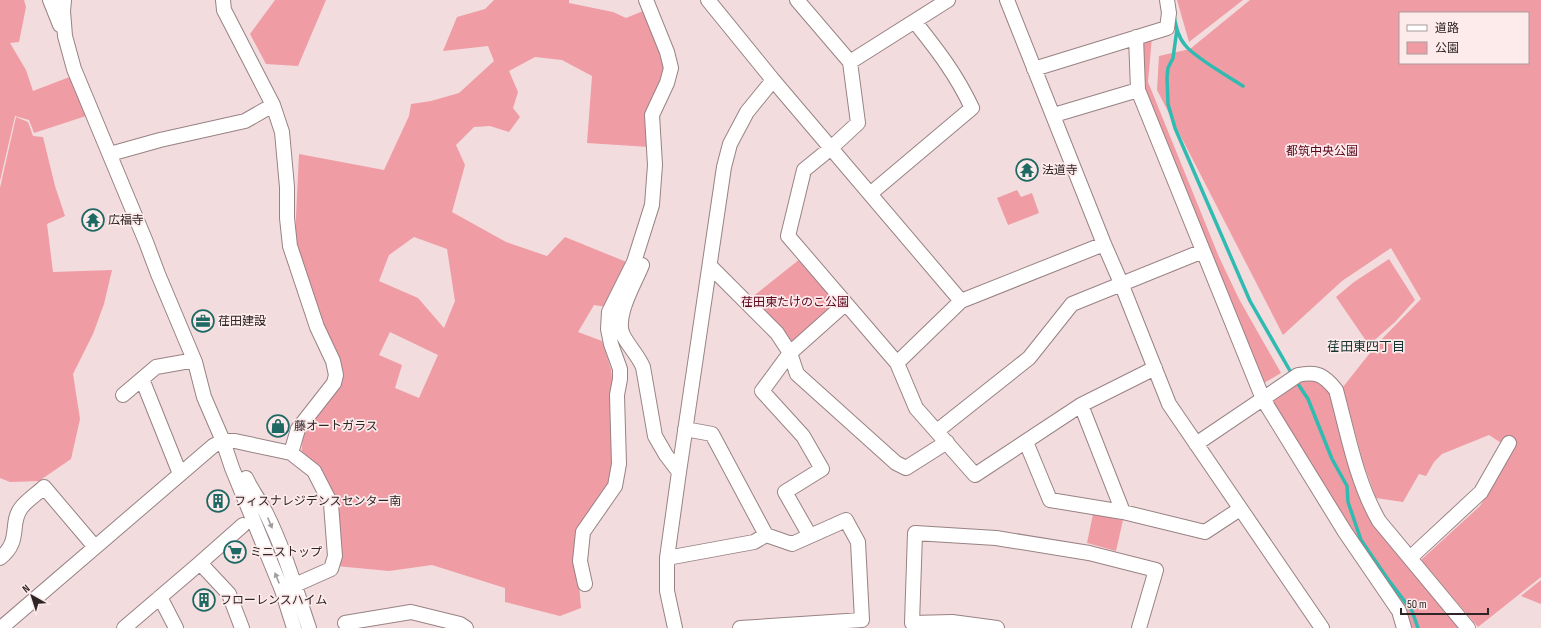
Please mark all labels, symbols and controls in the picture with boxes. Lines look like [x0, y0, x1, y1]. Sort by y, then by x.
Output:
legend [1399, 12, 1529, 64]
text: 道路 [1435, 21, 1459, 36]
text: 公園 [1435, 41, 1459, 56]
park label: 都筑中央公園 [1286, 144, 1358, 159]
temple icon: 法道寺 [1014, 157, 1040, 183]
place label: 法道寺 [1042, 163, 1078, 178]
temple icon: 広福寺 [80, 207, 106, 233]
place label: 広福寺 [108, 213, 144, 228]
park label: 荏田東たけのこ公園 [741, 295, 849, 310]
office icon: 荏田建設 [190, 308, 216, 334]
place label: 荏田建設 [218, 314, 266, 329]
district label: 荏田東四丁目 [1327, 339, 1405, 355]
shop icon: 藤オートガラス [265, 413, 291, 439]
place label: 藤オートガラス [294, 419, 378, 434]
building icon: フィスナレジデンスセンター南 [205, 488, 231, 514]
place label: フィスナレジデンスセンター南 [234, 494, 402, 509]
one-way arrow [267, 517, 273, 529]
supermarket icon: ミニストップ [222, 539, 248, 565]
place label: ミニストップ [250, 545, 322, 560]
one-way arrow [274, 571, 280, 583]
north arrow [12, 576, 52, 616]
text: N [20, 582, 32, 596]
building icon: フローレンスハイム [191, 587, 217, 613]
scale bar [1401, 590, 1488, 616]
place label: フローレンスハイム [220, 593, 327, 608]
text: 50 m [1407, 597, 1427, 612]

